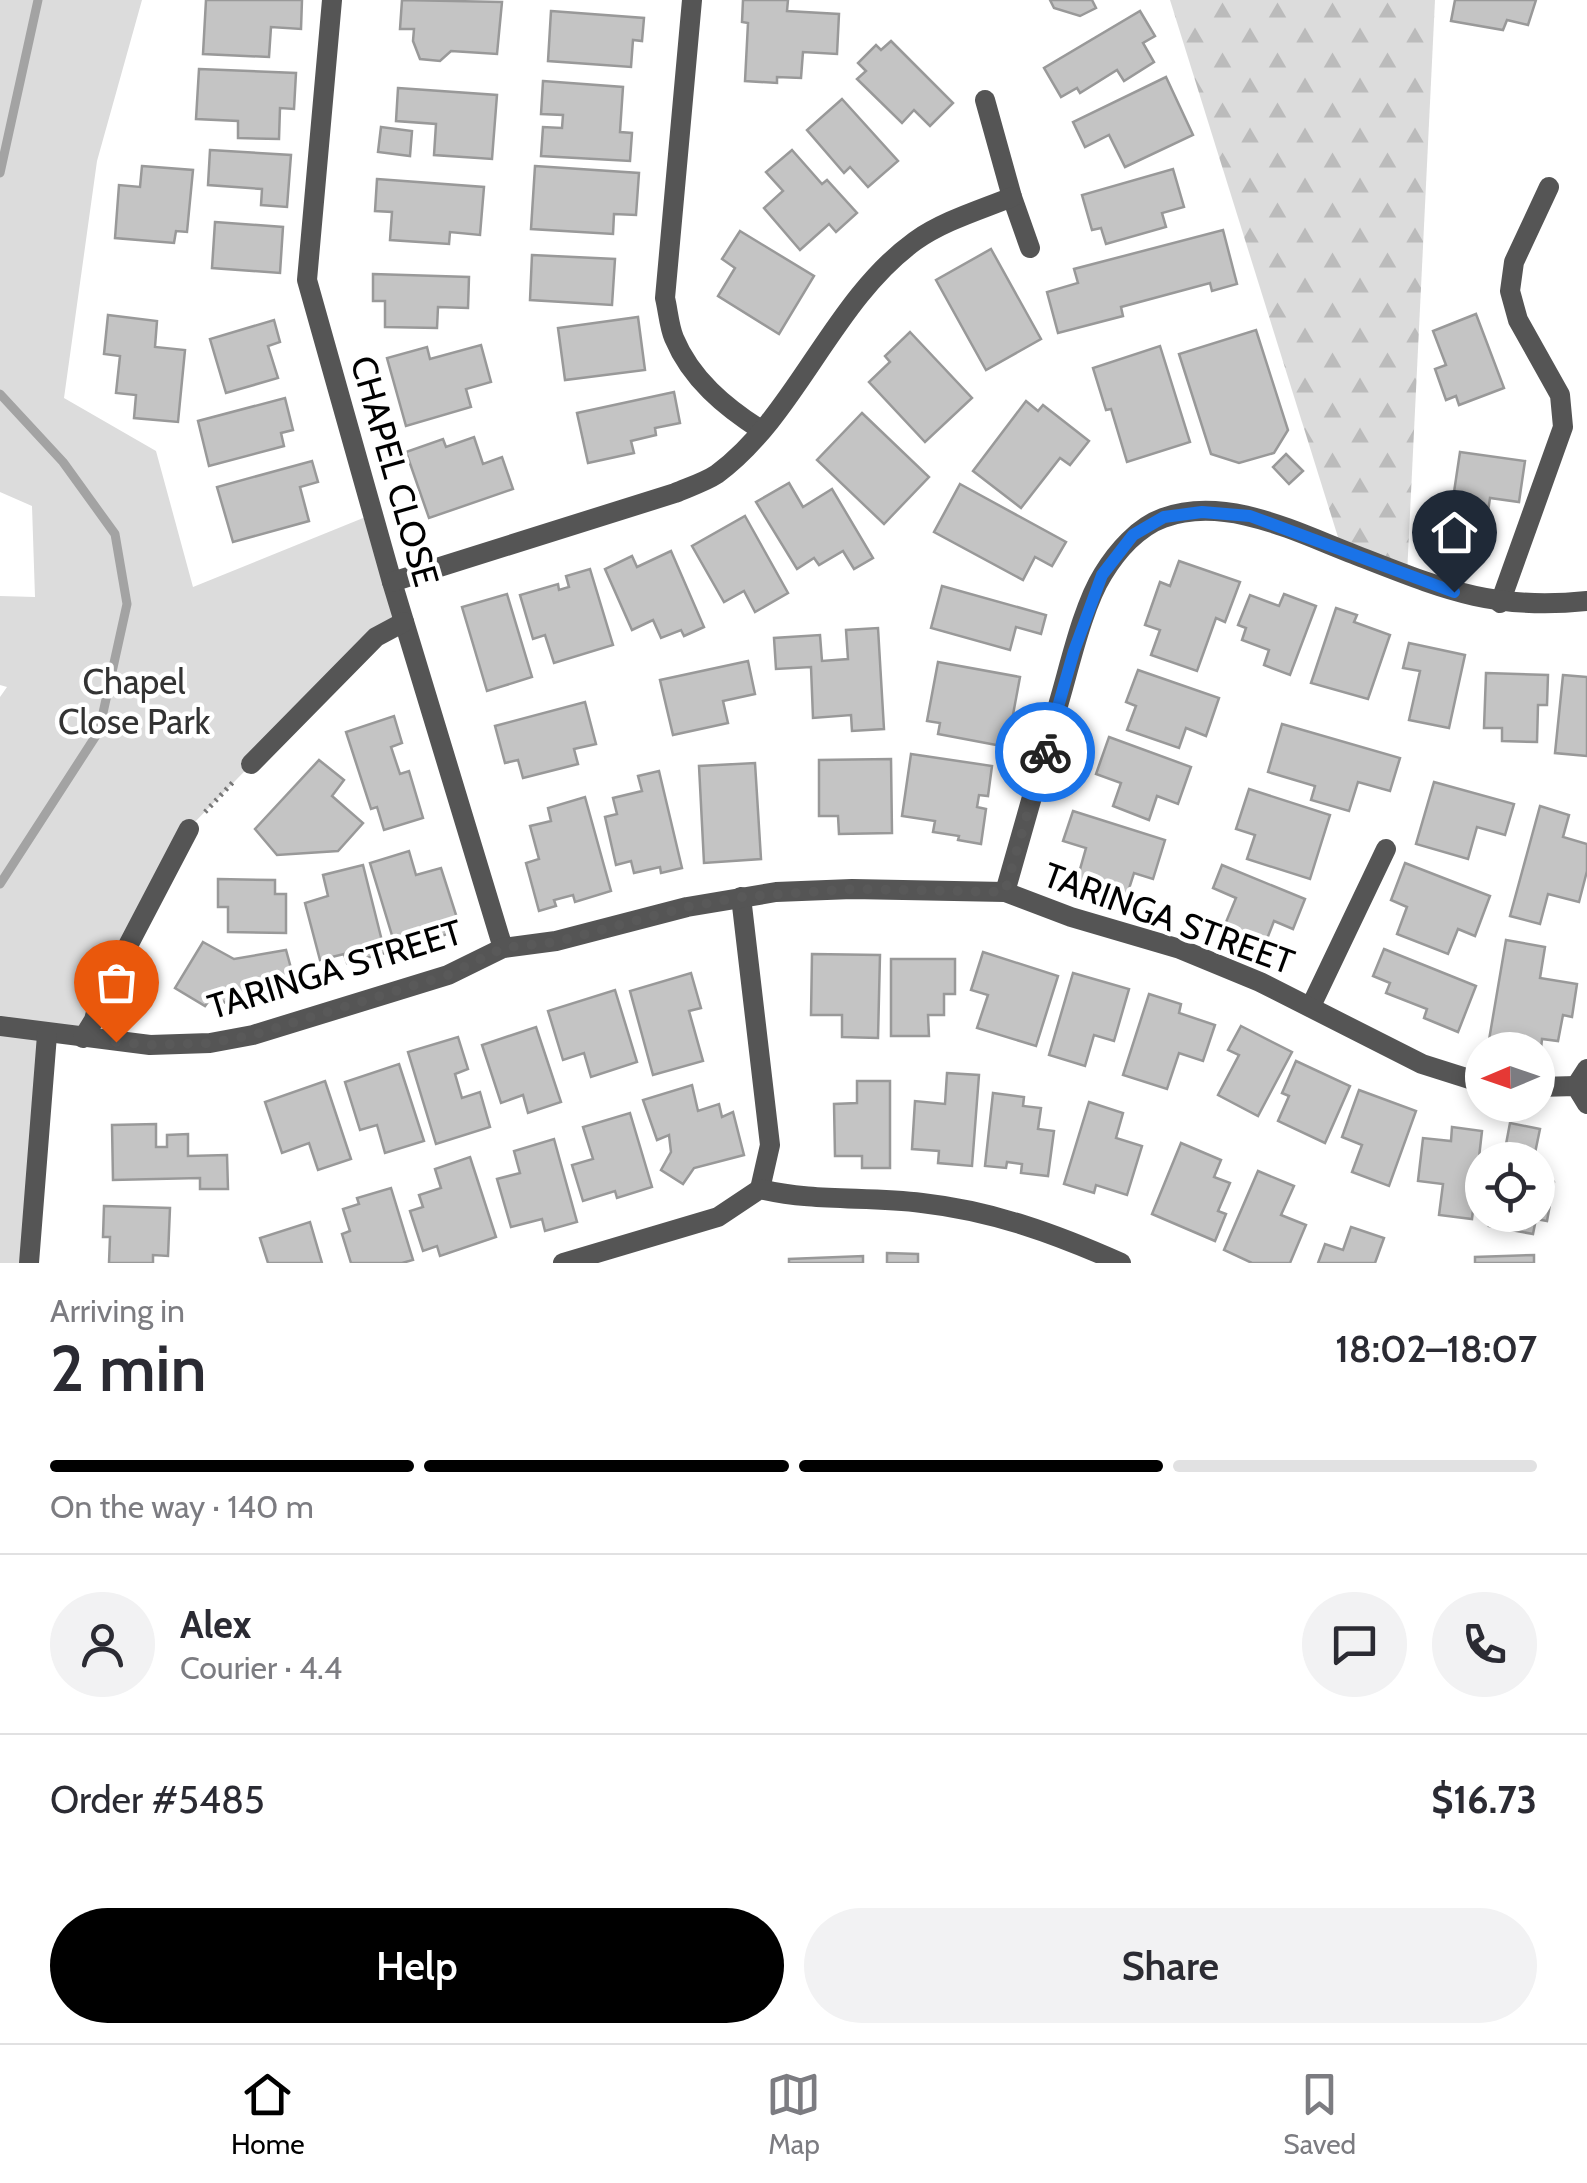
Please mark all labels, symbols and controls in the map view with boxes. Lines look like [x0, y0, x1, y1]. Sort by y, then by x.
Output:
street label: CHAPEL CLOSE [342, 351, 448, 591]
pin [1412, 490, 1497, 593]
icon: home [1427, 505, 1482, 560]
park label: Chapel Close Park [58, 660, 210, 743]
courier [995, 702, 1095, 802]
icon: bike [1018, 725, 1073, 780]
street label: TARINGA STREET [1038, 853, 1301, 983]
street label: TARINGA STREET [203, 910, 468, 1028]
pin [74, 940, 159, 1043]
icon: bag [89, 955, 144, 1010]
north arrow [1465, 1032, 1555, 1122]
map controls [1465, 1032, 1555, 1232]
button: locate [1465, 1142, 1555, 1232]
text: Arriving in [50, 1291, 185, 1330]
text: 18:02–18:07 [1335, 1325, 1537, 1372]
text: 2 min [50, 1328, 207, 1407]
text: On the way · 140 m [50, 1487, 314, 1526]
button: person [50, 1592, 155, 1697]
button: chat [1302, 1592, 1407, 1697]
button: phone [1432, 1592, 1537, 1697]
text: Alex [180, 1601, 251, 1648]
text: Courier · 4.4 [180, 1648, 342, 1687]
text: Order #5485 [50, 1776, 264, 1823]
text: $16.73 [1431, 1776, 1537, 1823]
button: Help [50, 1908, 784, 2023]
button: Share [804, 1908, 1537, 2023]
tab: Home [231, 2067, 305, 2161]
tab: Map [766, 2067, 821, 2161]
tab: Saved [1283, 2067, 1356, 2161]

